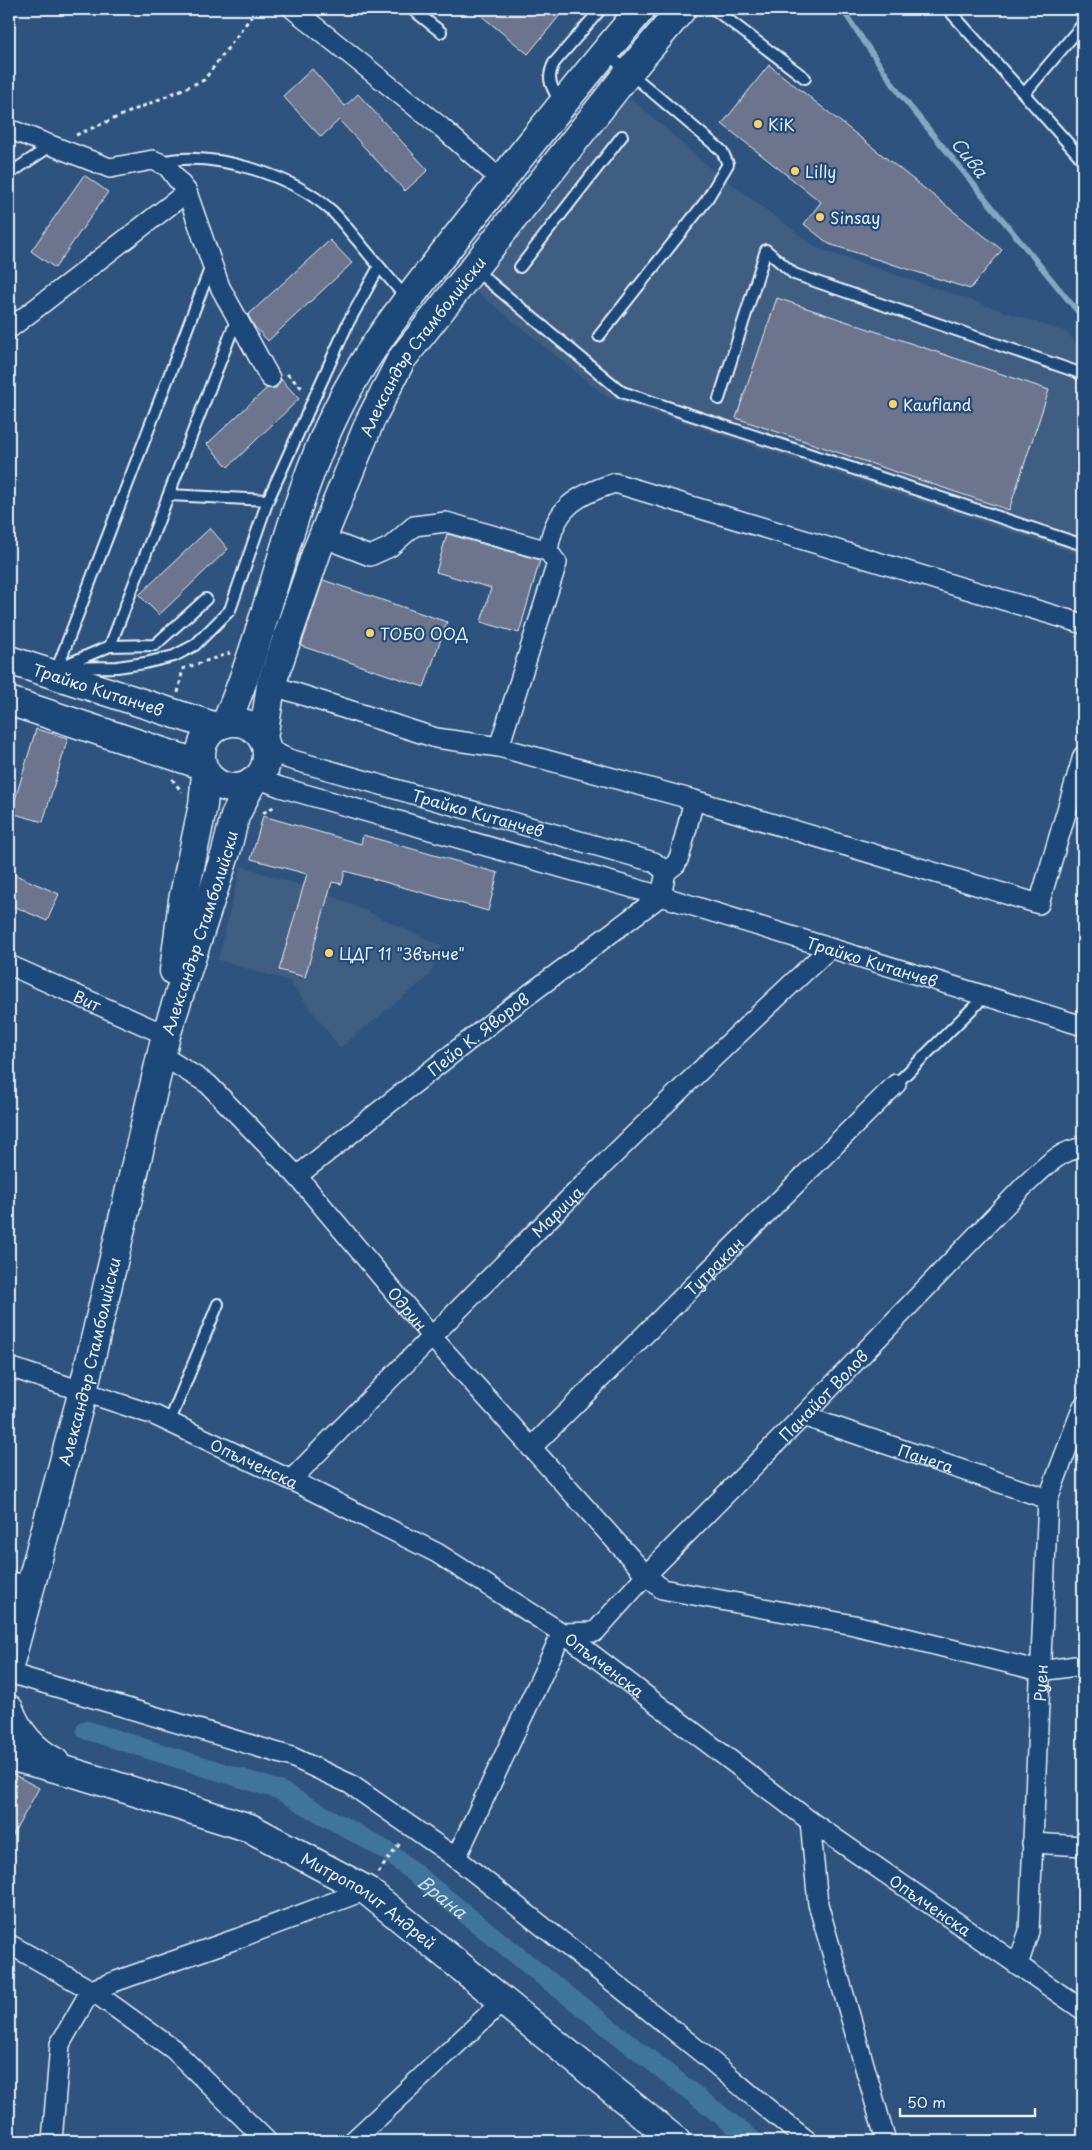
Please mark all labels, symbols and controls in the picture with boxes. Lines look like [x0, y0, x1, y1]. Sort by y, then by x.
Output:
place label: KiK [768, 112, 795, 136]
marker: KiK [752, 118, 764, 130]
water label: Сива [945, 131, 995, 184]
place label: Lilly [805, 159, 836, 183]
marker: Lilly [789, 165, 801, 177]
place label: Sinsay [830, 205, 880, 229]
marker: Sinsay [814, 211, 826, 223]
street label: Александър Стамболийски [353, 251, 491, 440]
place label: Kaufland [903, 392, 972, 416]
marker: Kaufland [887, 398, 899, 410]
place label: ТОБО ООД [380, 621, 469, 645]
marker: ТОБО ООД [364, 627, 376, 639]
street label: Трайко Китанчев [30, 657, 167, 721]
street label: Трайко Китанчев [409, 782, 547, 842]
street label: Александър Стамболийски [155, 828, 243, 1038]
street label: Трайко Китанчев [804, 930, 941, 993]
place label: ЦДГ 11 "Звънче" [339, 941, 465, 965]
marker: ЦДГ 11 "Звънче" [323, 947, 335, 959]
street label: Вит [70, 983, 106, 1017]
street label: Пейо К. Яворов [422, 987, 534, 1081]
street label: Марица [525, 1180, 588, 1242]
street label: Тутракан [679, 1231, 749, 1301]
street label: Александър Стамболийски [52, 1255, 126, 1468]
street label: Одрин [382, 1281, 434, 1336]
street label: Панайот Волов [773, 1344, 873, 1446]
street label: Опълченска [206, 1432, 303, 1494]
street label: Панега [895, 1437, 957, 1478]
street label: Опълченска [560, 1626, 650, 1703]
street label: Руен [1027, 1664, 1053, 1702]
street label: Митрополит Андрей [297, 1846, 441, 1954]
water label: Врана [413, 1868, 474, 1925]
street label: Опълченска [885, 1868, 977, 1941]
scale bar [900, 2085, 1034, 2117]
text: 50 m [907, 2090, 946, 2113]

